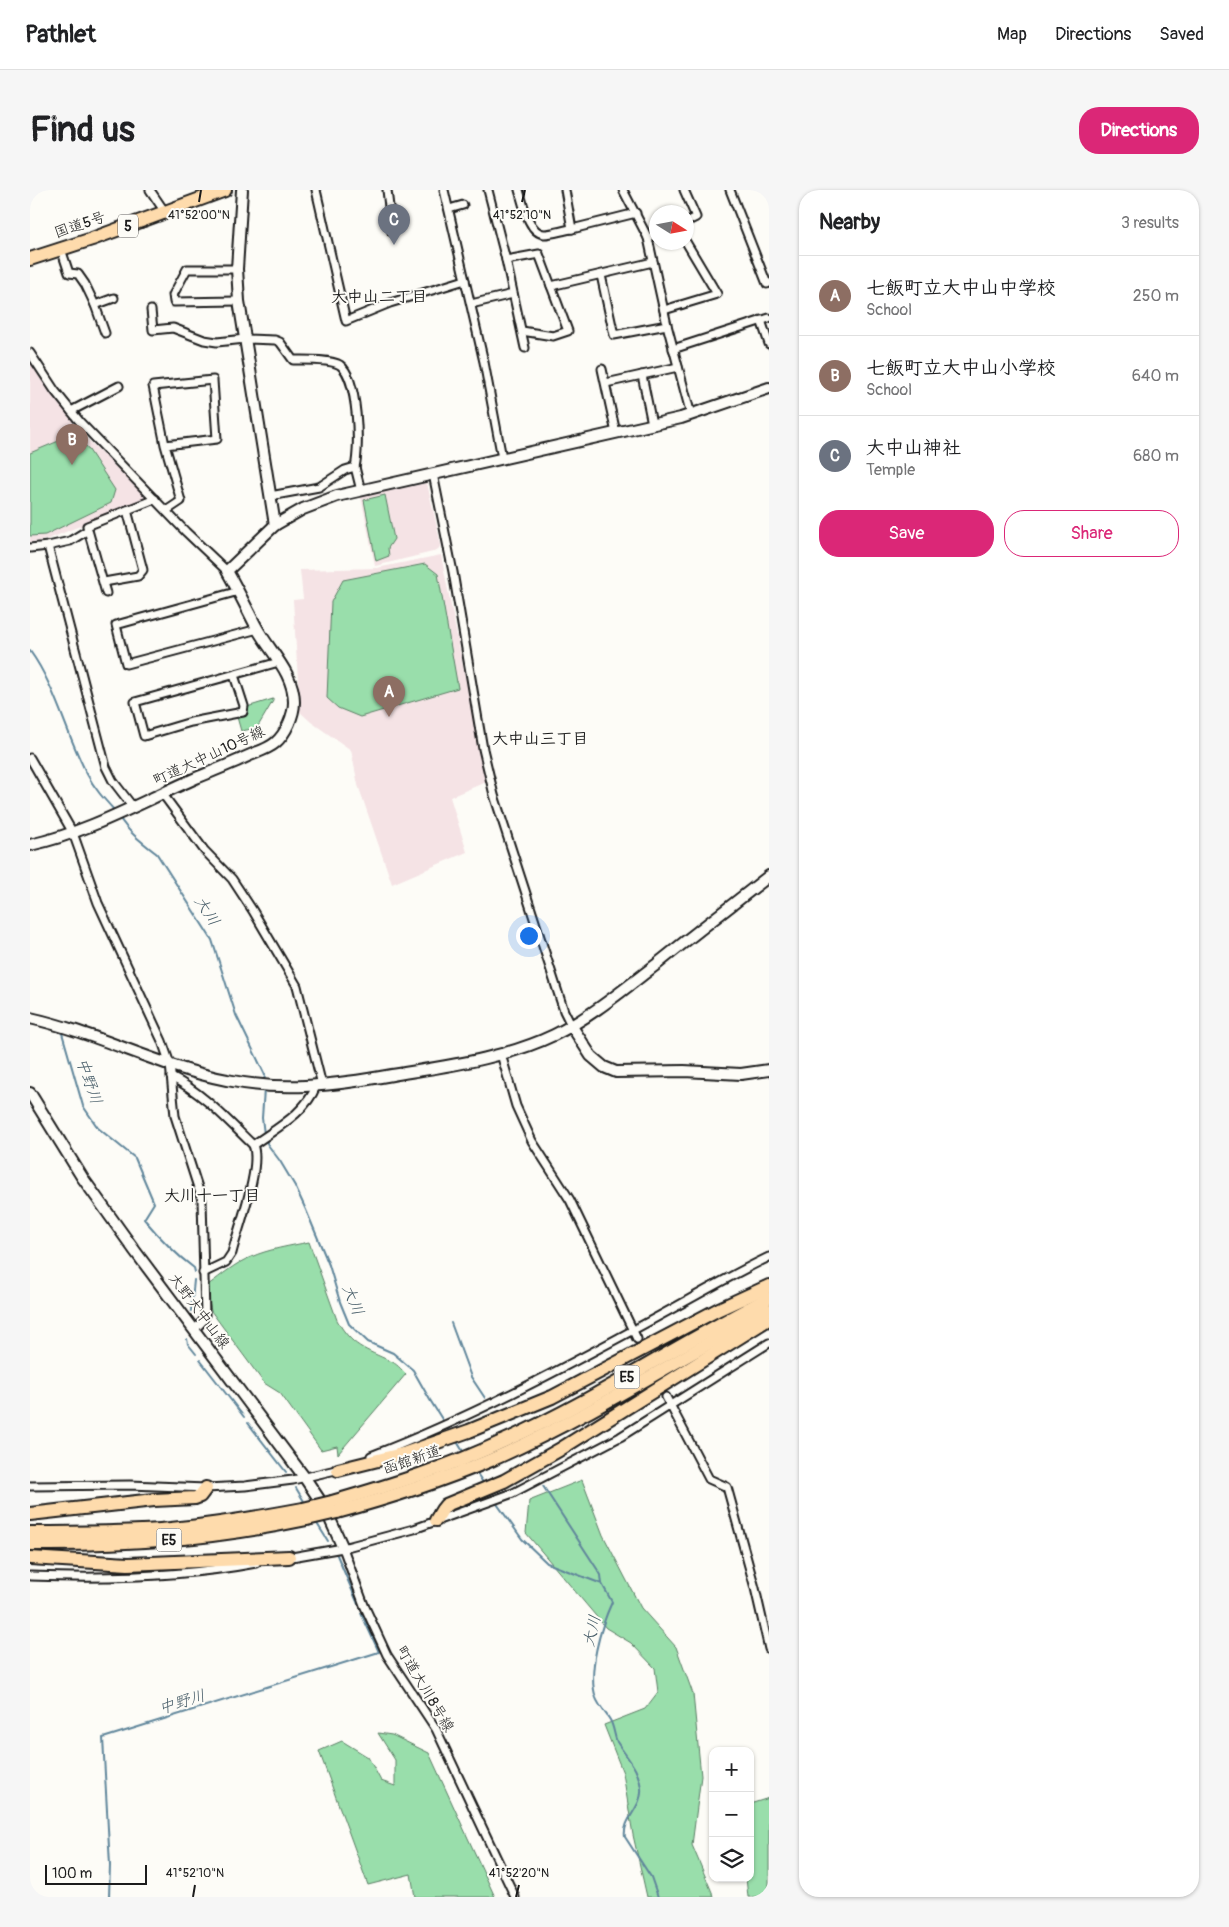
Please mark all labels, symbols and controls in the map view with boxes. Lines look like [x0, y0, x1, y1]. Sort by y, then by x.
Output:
text: Pathlet [25, 20, 96, 49]
text: Map [997, 23, 1027, 46]
text: Directions [1055, 23, 1131, 46]
text: Saved [1159, 23, 1204, 46]
button: Directions [1079, 107, 1199, 154]
text: Find us [30, 108, 135, 152]
pin: C [378, 204, 410, 245]
north arrow [649, 205, 694, 250]
street label: 国道5号 [52, 207, 108, 243]
text: 41°52'00"N [168, 208, 230, 223]
text: 41°52'10"N [493, 208, 551, 223]
text: Nearby [819, 209, 880, 236]
text: 3 results [1121, 213, 1179, 233]
road number: 5 [118, 214, 138, 238]
text: 七飯町立大中山中学校 [866, 276, 1056, 300]
text: A [830, 286, 840, 306]
text: 250 m [1133, 286, 1179, 306]
district label: 大中山二丁目 [331, 287, 427, 307]
text: School [866, 300, 912, 320]
text: 七飯町立大中山小学校 [866, 356, 1056, 380]
text: B [830, 366, 840, 386]
text: 640 m [1132, 366, 1179, 386]
text: School [866, 380, 912, 400]
pin: B [56, 424, 88, 465]
text: 大中山神社 [866, 436, 961, 460]
text: C [830, 446, 840, 466]
text: 680 m [1133, 446, 1179, 466]
text: Temple [866, 460, 915, 480]
button: Save [819, 510, 994, 557]
button: Share [1004, 510, 1179, 557]
pin: A [373, 676, 405, 717]
street label: 町道大中山10号線 [150, 722, 268, 790]
district label: 大中山三丁目 [492, 729, 588, 749]
water label: 大川 [190, 892, 224, 930]
your location [516, 923, 542, 949]
water label: 中野川 [72, 1055, 106, 1107]
district label: 大川十一丁目 [164, 1186, 260, 1206]
street label: 大野大中山線 [164, 1269, 234, 1353]
water label: 大川 [338, 1281, 368, 1319]
road number: E5 [614, 1366, 640, 1388]
street label: 函館新道 [381, 1441, 443, 1479]
road number: E5 [156, 1528, 182, 1552]
water label: 大川 [579, 1613, 605, 1649]
street label: 町道大川8号線 [392, 1642, 458, 1736]
water label: 中野川 [156, 1685, 208, 1719]
map controls [709, 1747, 754, 1882]
button: + [709, 1747, 754, 1792]
button: − [709, 1792, 754, 1837]
button: layers [709, 1837, 754, 1882]
scale bar [45, 1862, 148, 1885]
text: 100 m [52, 1865, 92, 1882]
text: 41°52'10"N [166, 1866, 224, 1881]
text: 41°52'20"N [489, 1866, 549, 1881]

